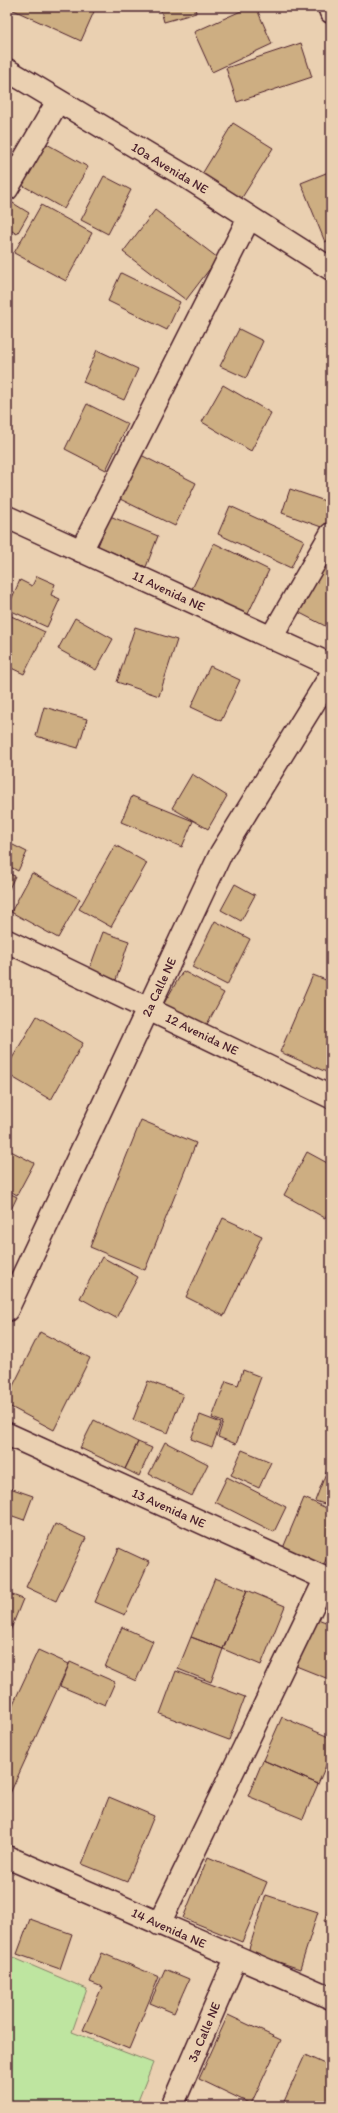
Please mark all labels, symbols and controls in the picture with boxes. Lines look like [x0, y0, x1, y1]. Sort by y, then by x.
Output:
street label: 10a Avenida NE [129, 139, 211, 197]
street label: 11 Avenida NE [130, 568, 208, 614]
street label: 2a Calle NE [139, 955, 179, 1019]
street label: 12 Avenida NE [163, 1010, 241, 1058]
street label: 13 Avenida NE [130, 1485, 208, 1531]
street label: 14 Avenida NE [129, 1905, 209, 1951]
street label: 3a Calle NE [185, 2000, 223, 2064]

